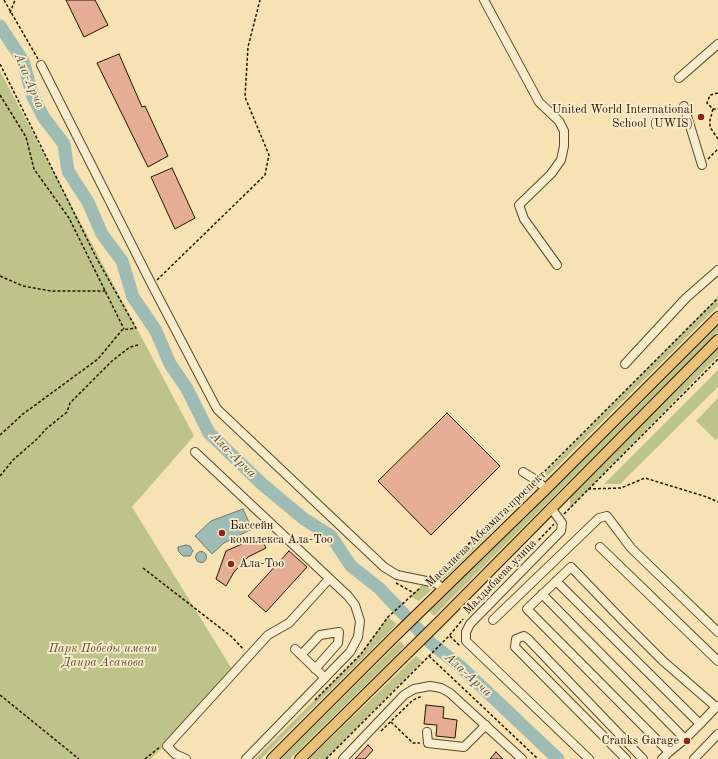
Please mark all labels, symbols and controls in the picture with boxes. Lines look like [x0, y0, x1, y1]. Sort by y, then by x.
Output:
water label: Ала-Арча [10, 51, 48, 111]
place label: United World International School (UWIS) [552, 103, 693, 131]
marker: United World International School (UWIS) [696, 112, 706, 122]
water label: Ала-Арча [207, 429, 259, 481]
street label: Масалиева Абсамата проспект [423, 468, 549, 590]
place label: Бассейн комплекса Ала-Тоо [230, 519, 333, 547]
marker: Бассейн комплекса Ала-Тоо [217, 528, 227, 538]
street label: Малдыбаева улица [460, 536, 540, 618]
place label: Ала-Тоо [239, 557, 284, 571]
marker: Ала-Тоо [226, 559, 236, 569]
park label: Парк Победы имени Даира Асанова [49, 642, 157, 670]
water label: Ала-Арча [441, 650, 495, 700]
place label: Cranks Garage [601, 734, 679, 748]
marker: Cranks Garage [682, 736, 692, 746]

